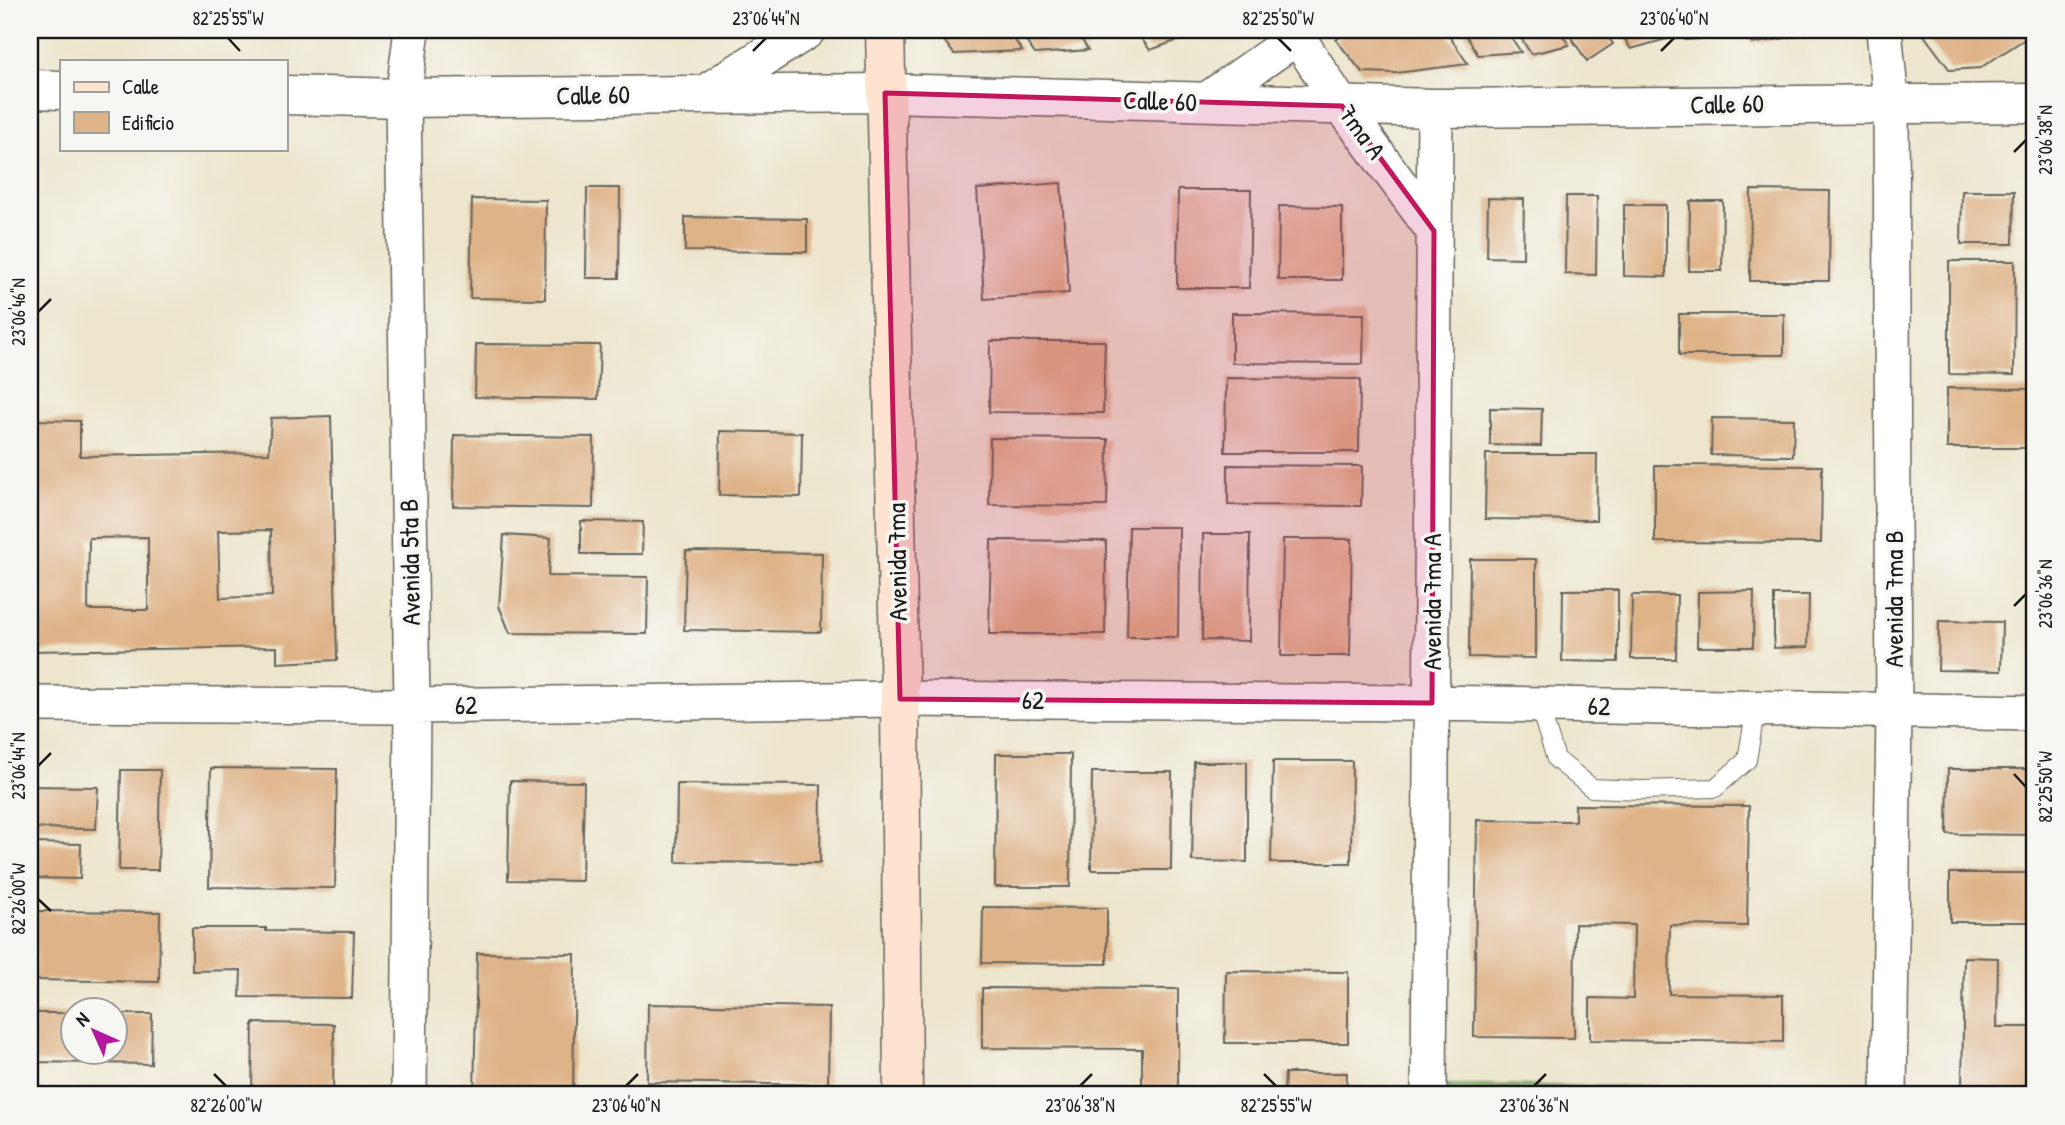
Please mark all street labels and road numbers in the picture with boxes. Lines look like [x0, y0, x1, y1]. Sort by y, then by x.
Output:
street label: Calle 60 [556, 76, 630, 113]
street label: Calle 60 [1122, 82, 1198, 119]
street label: Calle 60 [1690, 85, 1764, 122]
street label: 7ma A [1331, 97, 1394, 166]
street label: Avenida 5ta B [391, 498, 428, 626]
street label: Avenida 7ma [878, 503, 915, 621]
street label: Avenida 7ma B [1876, 530, 1911, 668]
street label: Avenida 7ma A [1414, 533, 1449, 670]
street label: 62 [1022, 682, 1044, 717]
street label: 62 [454, 687, 478, 722]
street label: 62 [1587, 688, 1611, 723]

